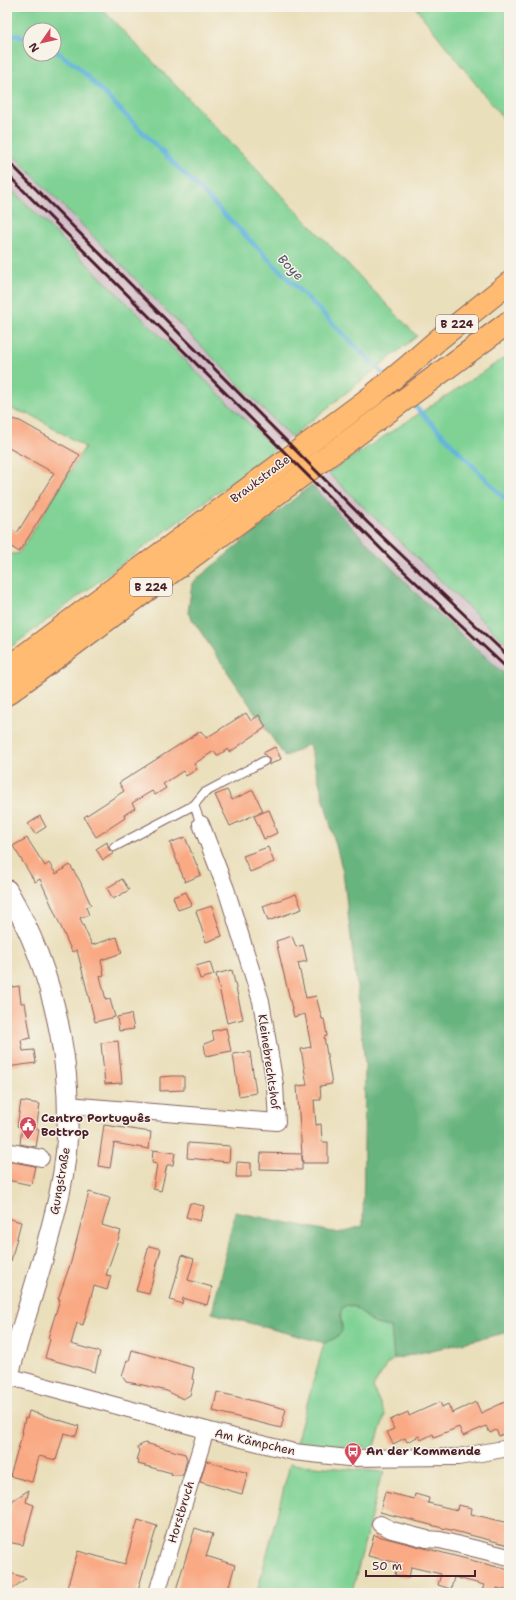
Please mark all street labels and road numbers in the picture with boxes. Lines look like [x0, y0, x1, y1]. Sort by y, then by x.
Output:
road number: B 224 [436, 315, 478, 333]
street label: Braukstraße [227, 451, 293, 507]
road number: B 224 [130, 578, 172, 596]
street label: Kleinebrechtshof [254, 1013, 284, 1112]
street label: Gungstraße [46, 1146, 74, 1216]
street label: Am Kämpchen [213, 1425, 297, 1459]
street label: Horstbruch [164, 1479, 198, 1545]

